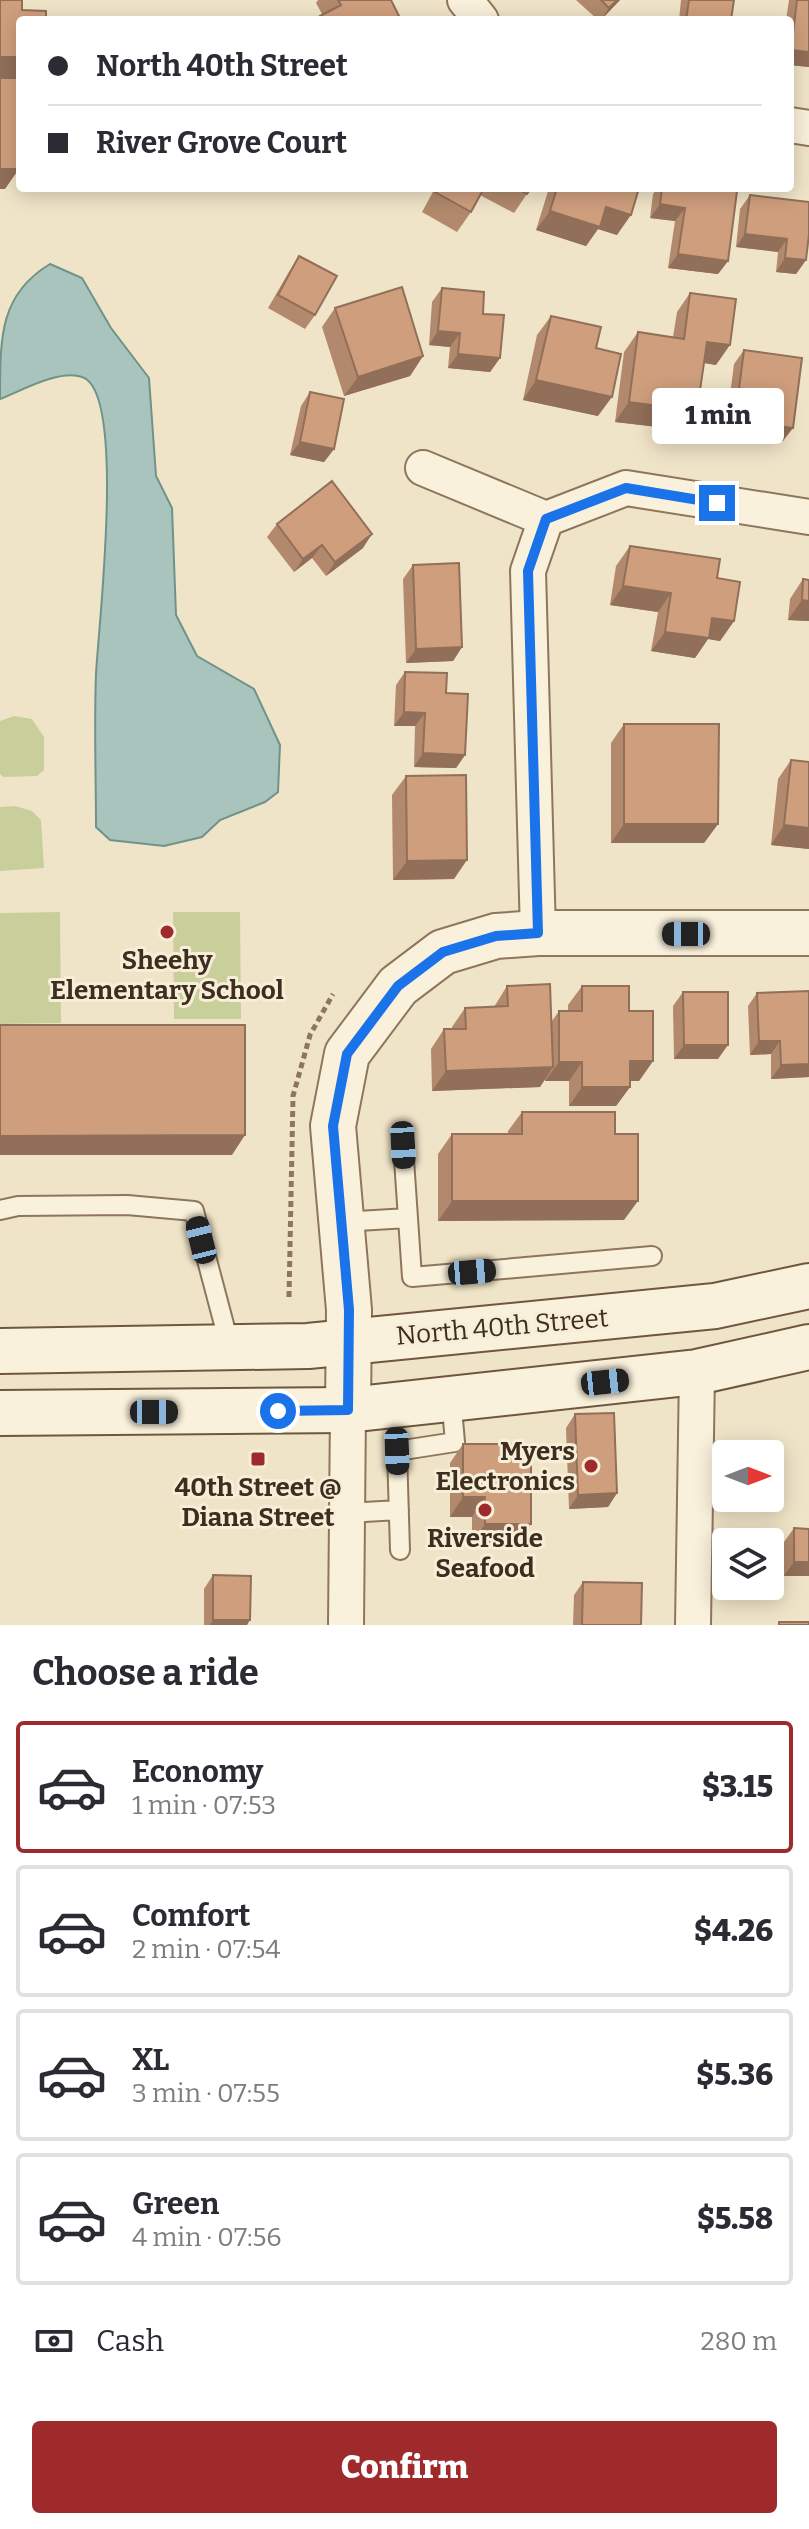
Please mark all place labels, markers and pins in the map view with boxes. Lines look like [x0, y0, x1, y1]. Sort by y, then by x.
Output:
marker: Sheehy Elementary School [158, 923, 176, 941]
place label: Sheehy Elementary School [50, 945, 284, 1006]
place label: Myers Electronics [435, 1436, 575, 1497]
marker: 40th Street @ Diana Street [249, 1450, 267, 1468]
marker: Myers Electronics [582, 1457, 600, 1475]
place label: 40th Street @ Diana Street [174, 1472, 342, 1533]
marker: Riverside Seafood [476, 1501, 494, 1519]
place label: Riverside Seafood [427, 1523, 543, 1584]

